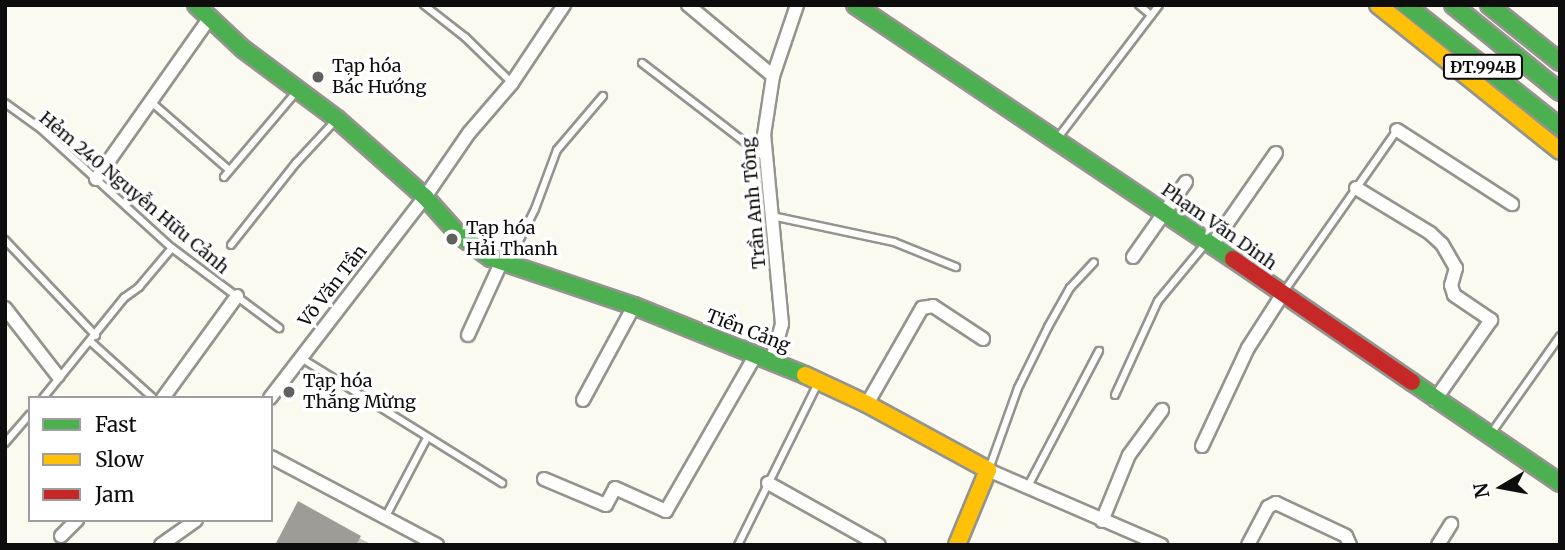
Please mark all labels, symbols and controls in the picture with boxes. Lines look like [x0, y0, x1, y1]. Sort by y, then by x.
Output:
road number: ĐT.994B [1443, 54, 1523, 80]
place label: Tạp hóa Bác Hướng [332, 56, 426, 98]
marker: Tạp hóa Bác Hướng [310, 69, 326, 85]
street label: Hẻm 240 Nguyễn Hữu Cảnh [35, 107, 233, 279]
street label: Trần Anh Tông [737, 136, 771, 270]
street label: Phạm Văn Dinh [1157, 179, 1281, 275]
place label: Tạp hóa Hải Thanh [466, 218, 558, 260]
marker: Tạp hóa Hải Thanh [444, 231, 460, 247]
street label: Võ Văn Tần [294, 241, 372, 331]
street label: Tiền Cảng [703, 305, 793, 357]
place label: Tạp hóa Thắng Mừng [303, 371, 416, 414]
marker: Tạp hóa Thắng Mừng [281, 384, 297, 400]
legend [28, 396, 273, 522]
text: Fast [95, 411, 137, 438]
text: Slow [95, 446, 144, 473]
north arrow [1467, 452, 1537, 522]
text: Jam [95, 481, 134, 508]
text: N [1468, 481, 1494, 500]

